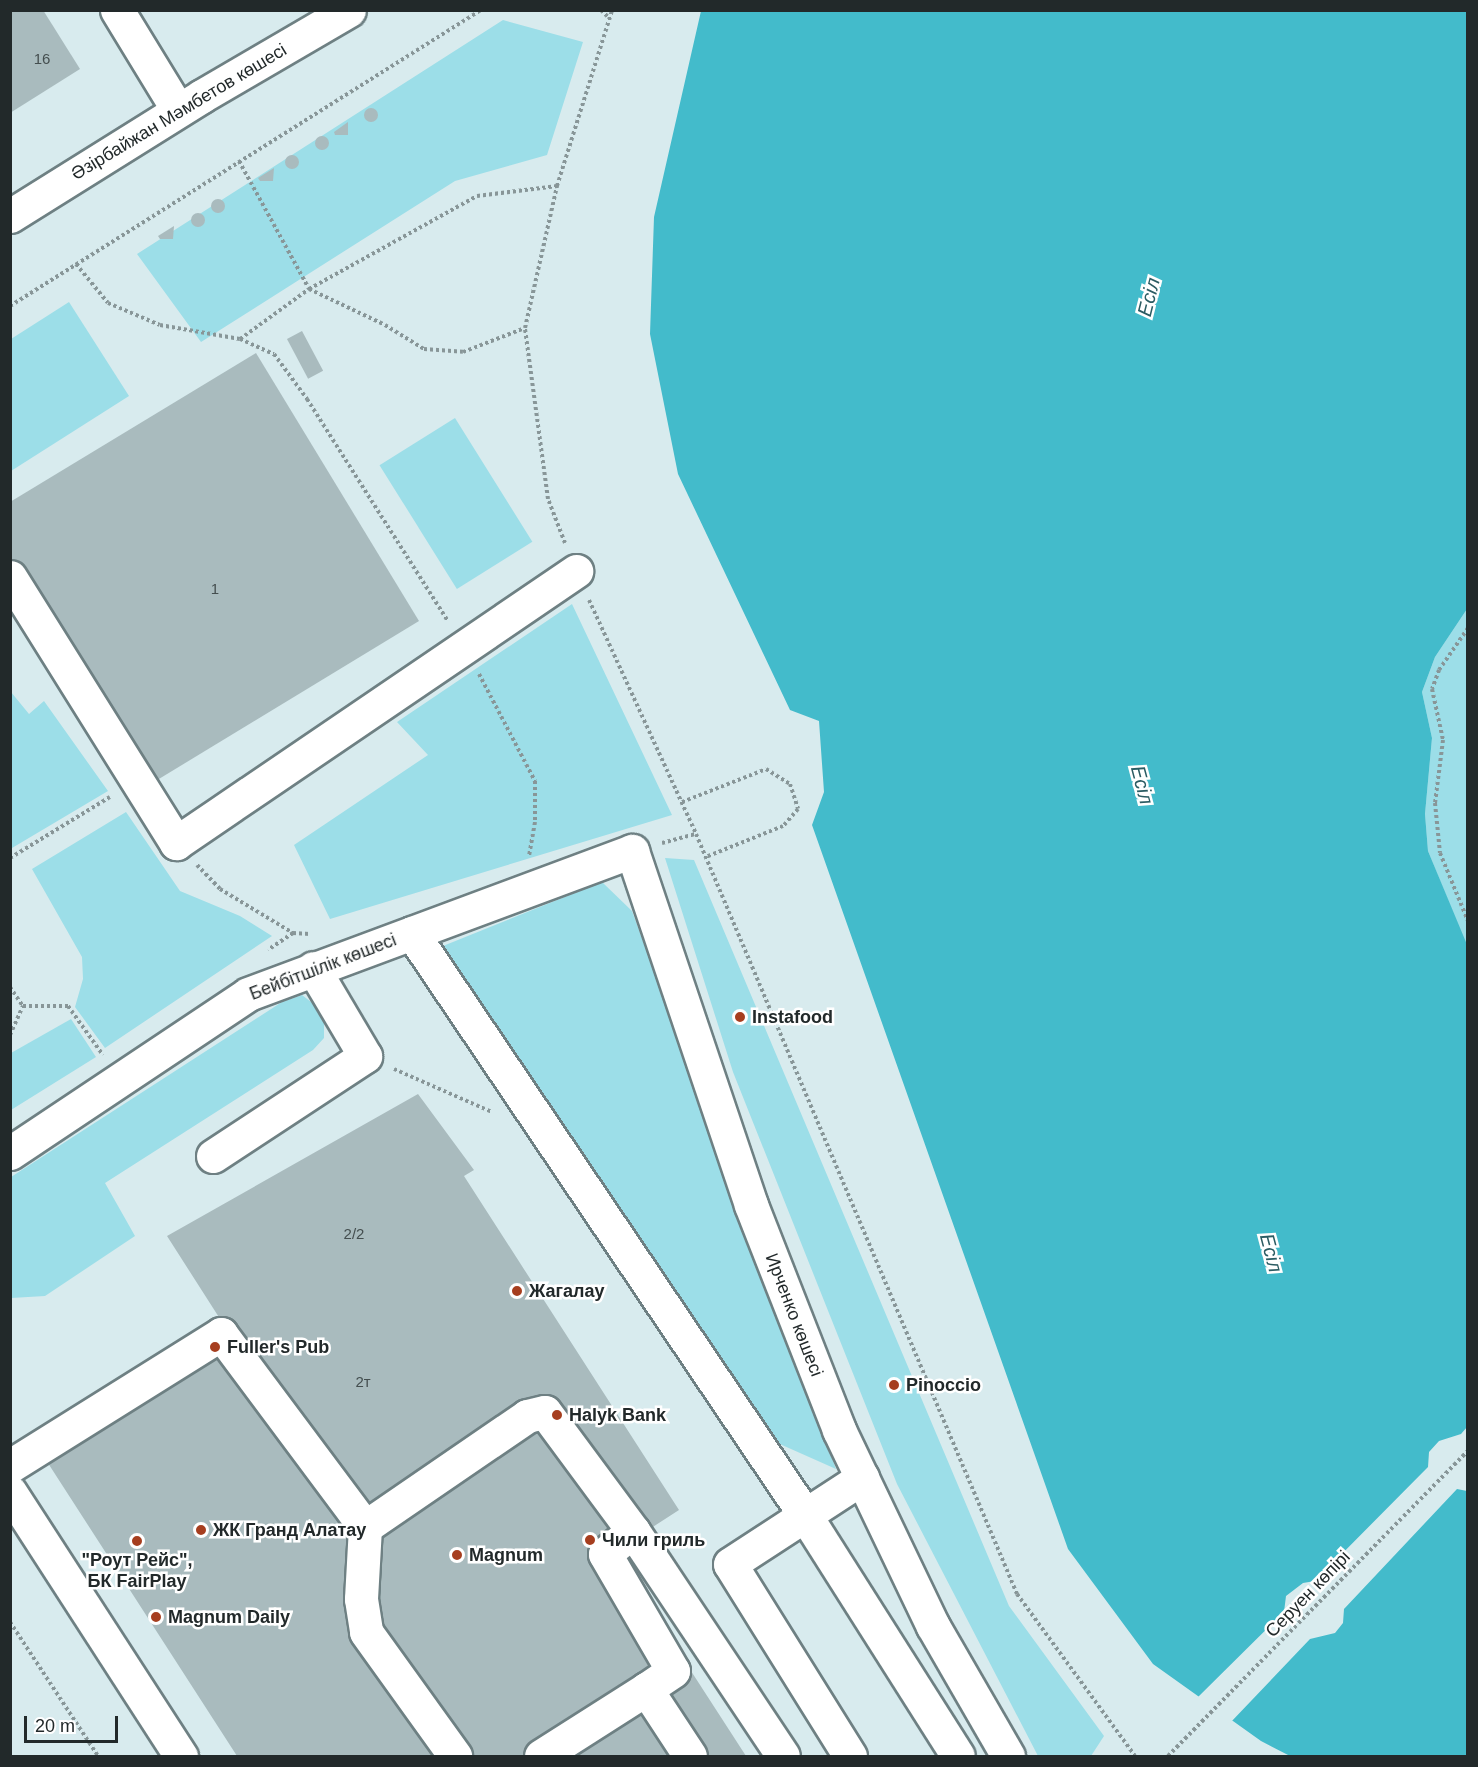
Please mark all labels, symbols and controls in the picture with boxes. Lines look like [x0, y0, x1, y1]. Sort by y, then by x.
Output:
street label: Әзірбайжан Мәмбетов көшесі [67, 39, 291, 185]
house number: 16 [34, 50, 50, 68]
water label: Есіл [1133, 275, 1165, 319]
house number: 1 [211, 580, 219, 598]
water label: Есіл [1125, 763, 1159, 807]
street label: Бейбітшілік көшесі [247, 929, 399, 1005]
place label: Instafood [752, 1006, 833, 1028]
marker: Instafood [733, 1010, 747, 1024]
house number: 2/2 [344, 1225, 364, 1243]
water label: Есіл [1254, 1231, 1288, 1275]
street label: Ирченко көшесі [761, 1250, 827, 1380]
place label: Жагалау [529, 1280, 604, 1302]
marker: Жагалау [510, 1284, 524, 1298]
place label: Fuller's Pub [227, 1336, 329, 1358]
marker: Fuller's Pub [208, 1340, 222, 1354]
house number: 2т [355, 1373, 371, 1391]
place label: Pinoccio [906, 1374, 981, 1396]
marker: Pinoccio [887, 1378, 901, 1392]
place label: Halyk Bank [569, 1404, 666, 1426]
marker: Halyk Bank [550, 1408, 564, 1422]
place label: ЖК Гранд Алатау [213, 1519, 366, 1541]
marker: ЖК Гранд Алатау [194, 1523, 208, 1537]
place label: Чили гриль [602, 1529, 705, 1551]
marker: Чили гриль [583, 1533, 597, 1547]
marker: "Роут Рейс", БК FairPlay [130, 1534, 144, 1548]
place label: Magnum [469, 1544, 543, 1566]
street label: Серуен көпірі [1261, 1546, 1355, 1642]
marker: Magnum [450, 1548, 464, 1562]
place label: "Роут Рейс", БК FairPlay [81, 1550, 193, 1592]
place label: Magnum Daily [168, 1606, 290, 1628]
marker: Magnum Daily [149, 1610, 163, 1624]
scale bar [27, 1704, 122, 1742]
text: 20 m [35, 1716, 75, 1736]

